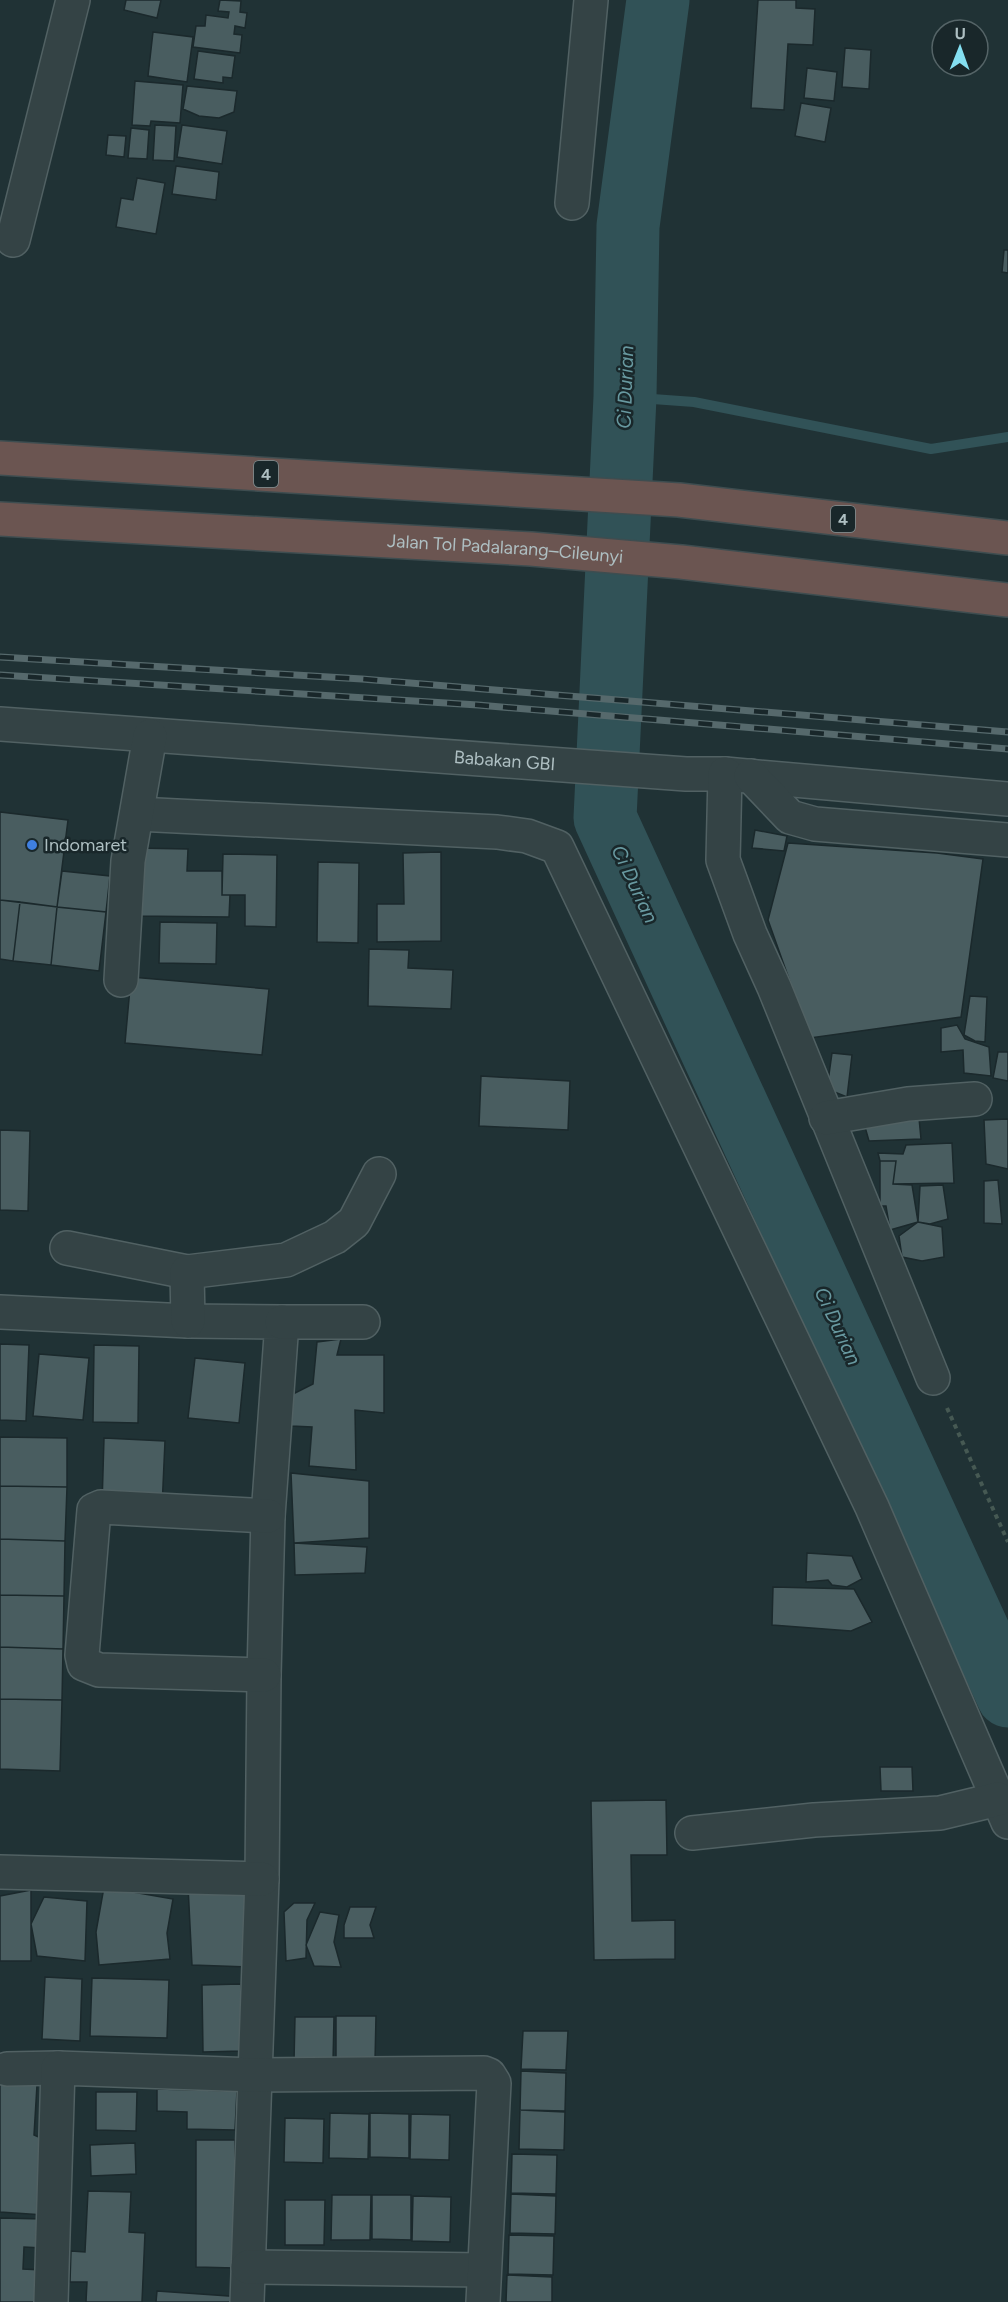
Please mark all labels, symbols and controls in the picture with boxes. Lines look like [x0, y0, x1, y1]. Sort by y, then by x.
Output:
north arrow [930, 18, 990, 78]
text: U [954, 24, 966, 43]
water label: Ci Durian [612, 345, 638, 429]
road number: 4 [254, 461, 278, 487]
road number: 4 [831, 506, 855, 532]
street label: Jalan Tol Padalarang–Cileunyi [386, 530, 624, 568]
street label: Babakan GBI [453, 746, 556, 775]
place label: Indomaret [44, 834, 127, 856]
marker: Indomaret [25, 838, 39, 852]
water label: Ci Durian [607, 841, 663, 927]
water label: Ci Durian [810, 1283, 866, 1369]

